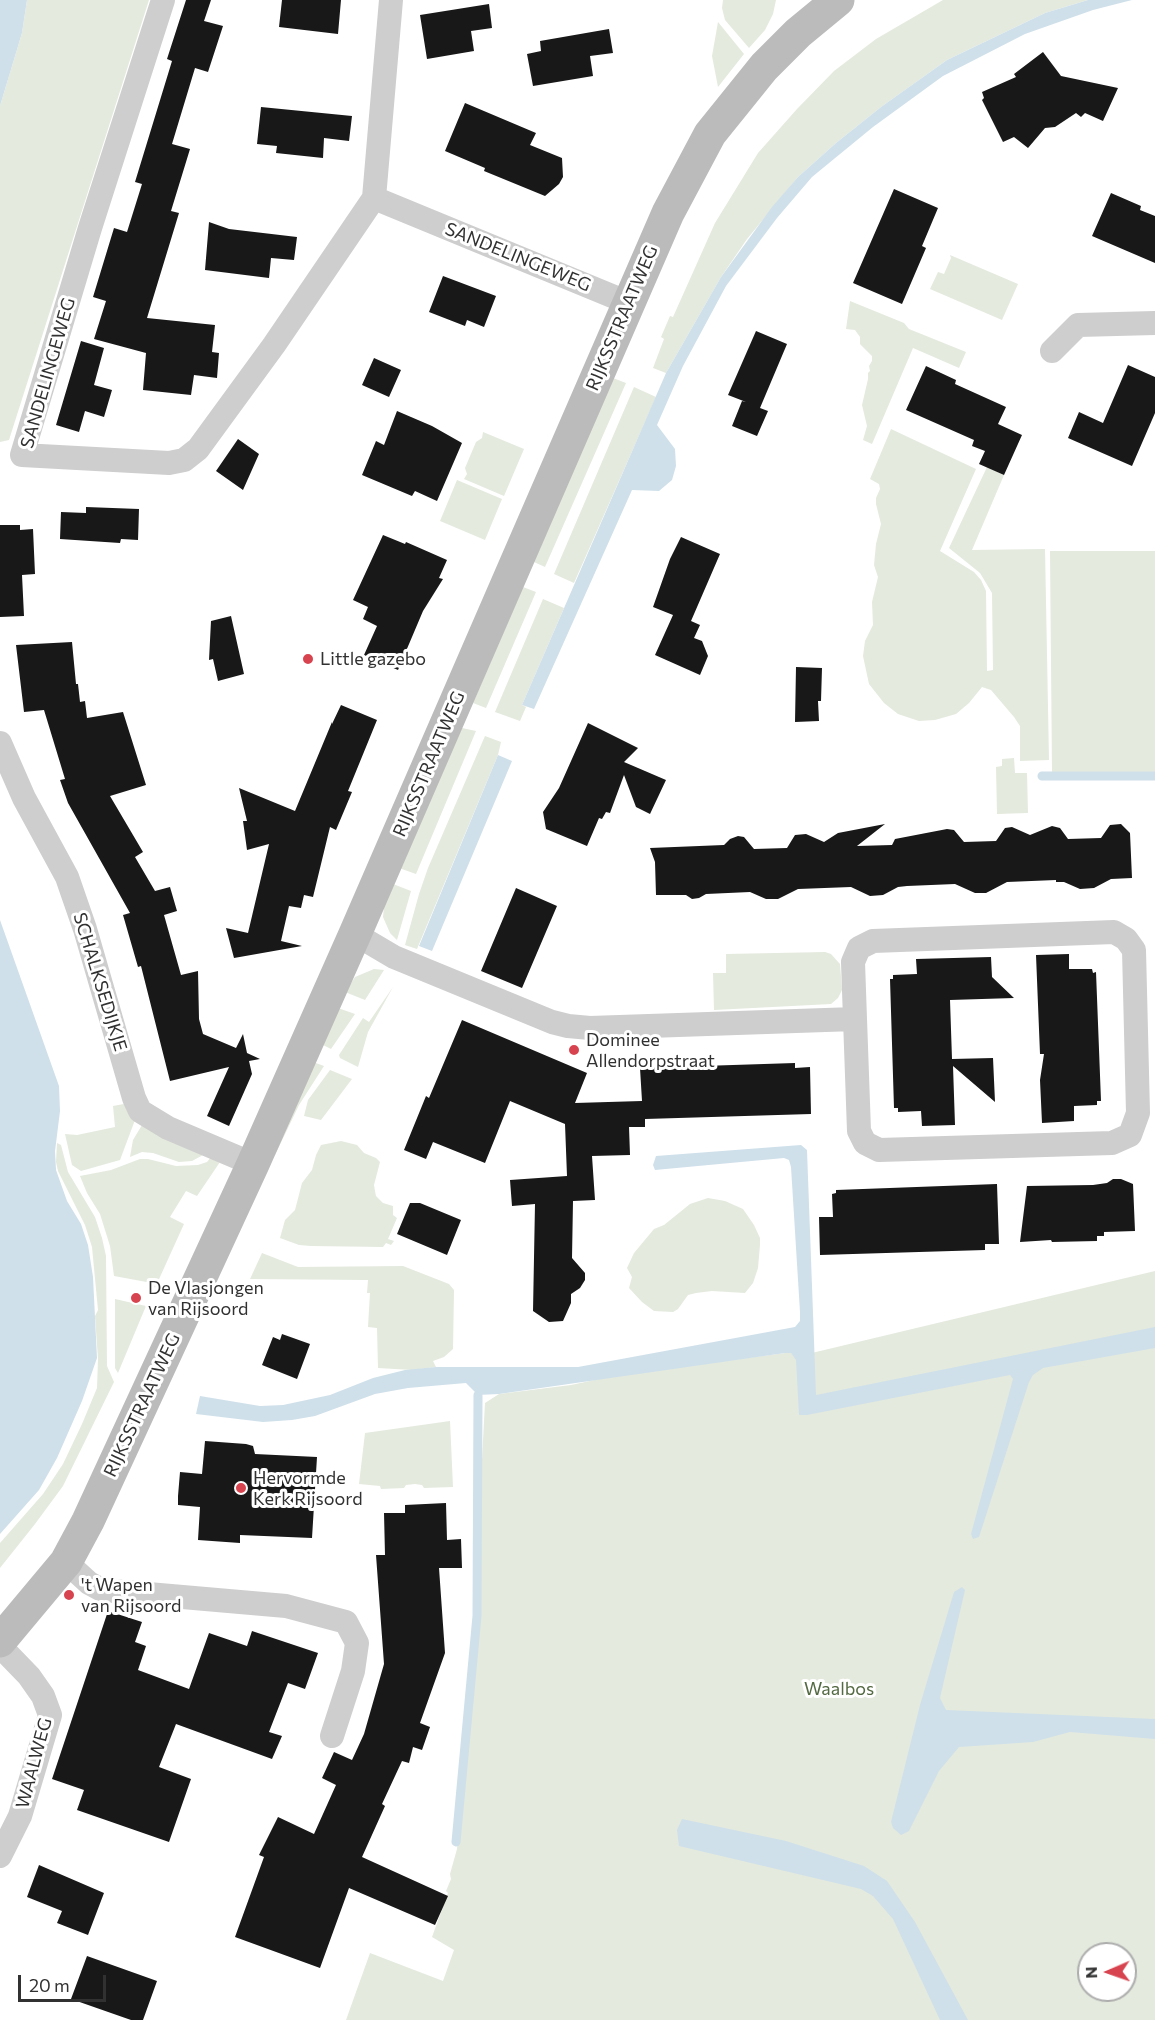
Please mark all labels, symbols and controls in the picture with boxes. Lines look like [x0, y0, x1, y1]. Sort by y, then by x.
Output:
street label: SANDELINGEWEG [442, 218, 594, 296]
street label: RIJKSSTRAATWEG [582, 242, 662, 394]
street label: SANDELINGEWEG [16, 295, 80, 451]
place label: Little gazebo [320, 648, 426, 670]
marker: Little gazebo [301, 652, 315, 666]
street label: RIJKSSTRAATWEG [389, 688, 469, 840]
street label: SCHALKSEDIJKJE [69, 910, 131, 1054]
place label: Dominee Allendorpstraat [586, 1029, 715, 1072]
marker: Dominee Allendorpstraat [567, 1043, 581, 1057]
place label: De Vlasjongen van Rijsoord [148, 1277, 264, 1320]
marker: De Vlasjongen van Rijsoord [129, 1291, 143, 1305]
street label: RIJKSSTRAATWEG [99, 1330, 185, 1480]
place label: Hervormde Kerk Rijsoord [253, 1467, 363, 1510]
marker: Hervormde Kerk Rijsoord [234, 1481, 248, 1495]
place label: 't Wapen van Rijsoord [81, 1574, 181, 1616]
marker: 't Wapen van Rijsoord [62, 1588, 76, 1602]
park label: Waalbos [804, 1678, 874, 1700]
street label: WAALWEG [12, 1715, 56, 1811]
north arrow [1077, 1942, 1137, 2002]
scale bar [21, 1963, 110, 2001]
text: N [1081, 1966, 1100, 1979]
text: 20 m [29, 1974, 70, 1996]

